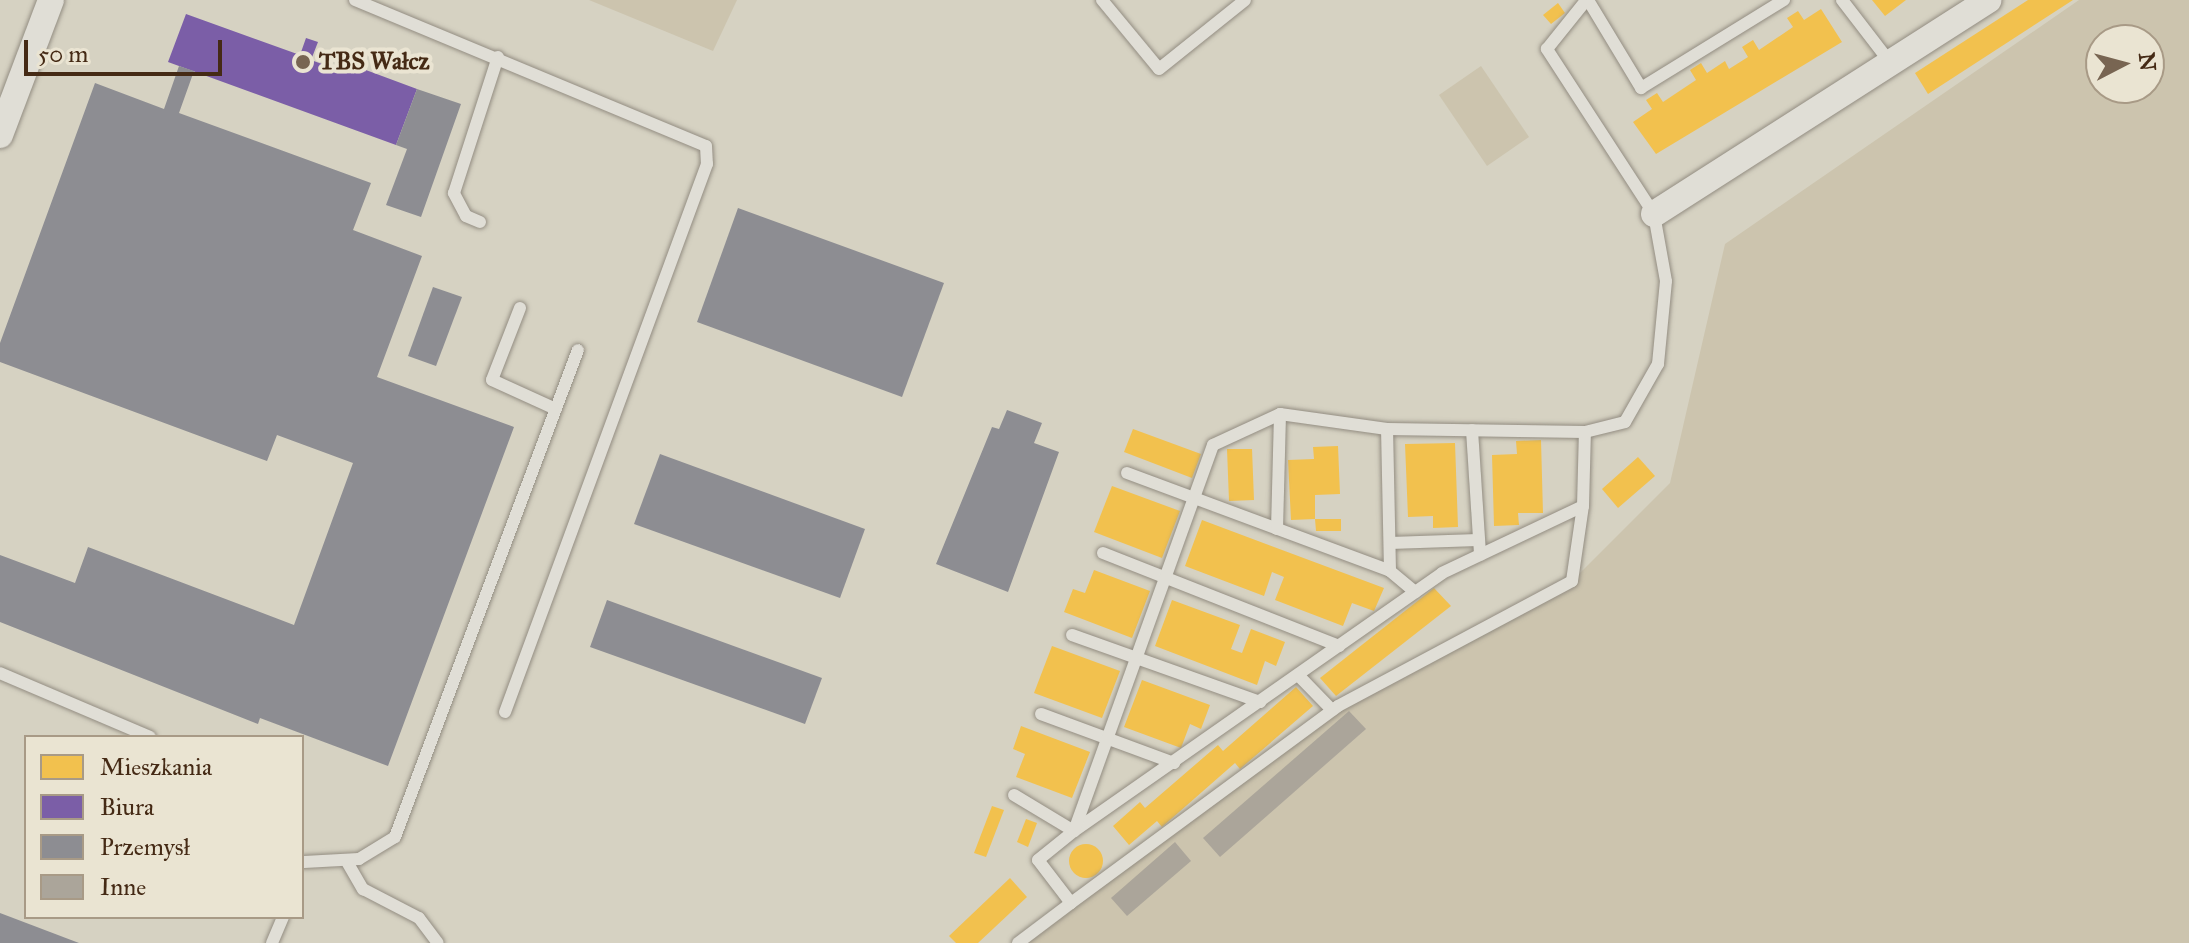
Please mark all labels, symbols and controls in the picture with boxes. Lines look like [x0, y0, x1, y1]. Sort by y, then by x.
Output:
scale bar [28, 24, 226, 74]
north arrow [2085, 24, 2165, 104]
text: 50 m [38, 39, 88, 69]
place label: TBS Wałcz [319, 48, 430, 76]
text: N [2133, 51, 2162, 72]
marker: TBS Wałcz [294, 53, 312, 71]
legend [24, 735, 304, 919]
text: Mieszkania [100, 752, 212, 782]
text: Biura [100, 792, 154, 822]
text: Przemysł [100, 832, 190, 862]
text: Inne [100, 872, 146, 902]

